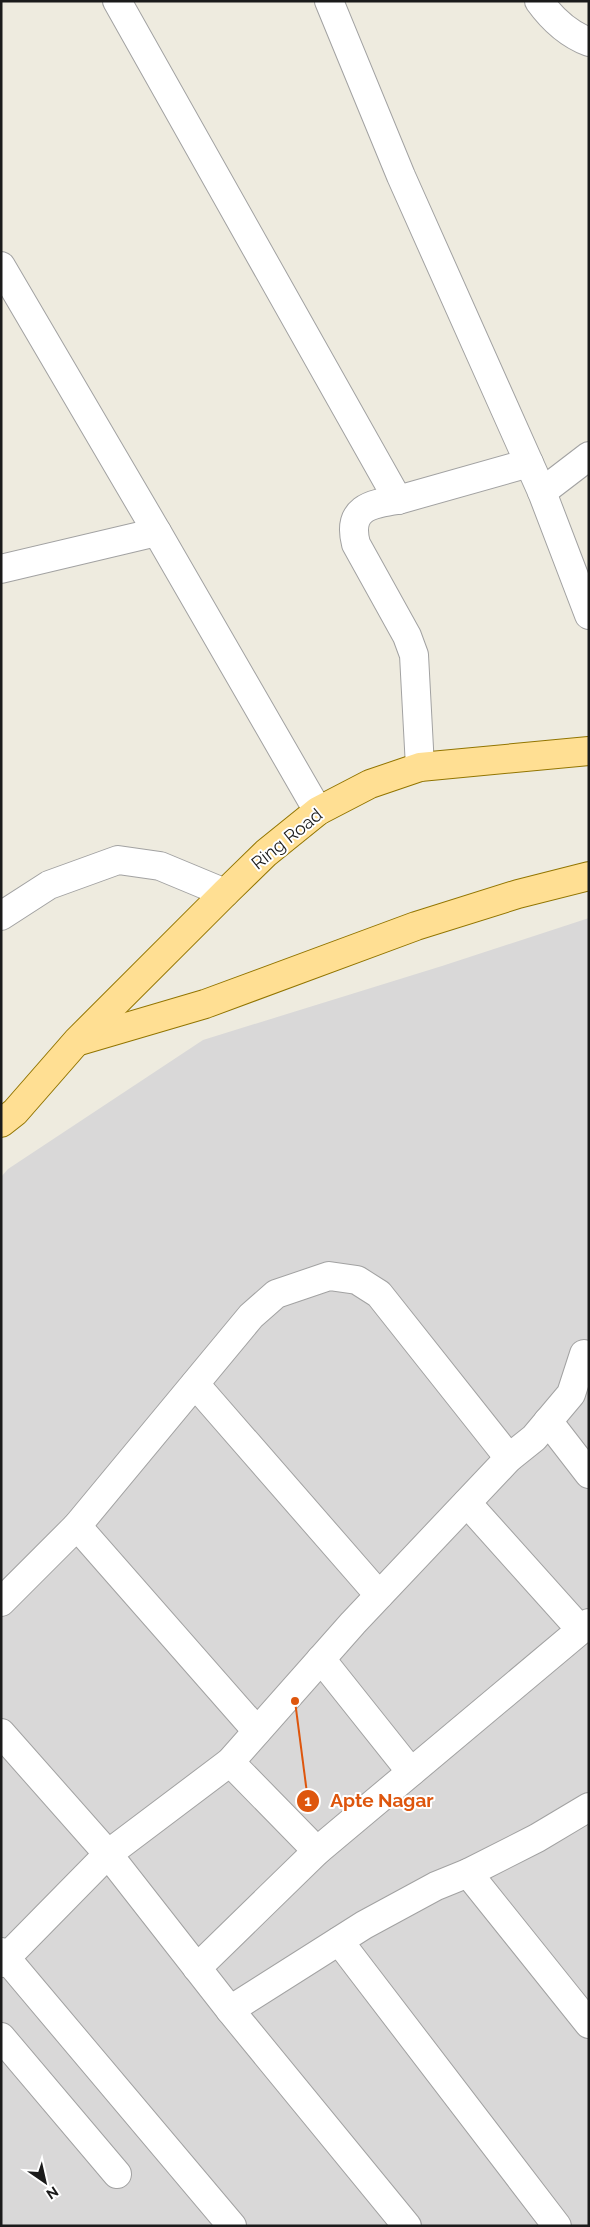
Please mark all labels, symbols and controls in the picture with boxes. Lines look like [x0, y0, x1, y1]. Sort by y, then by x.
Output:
street label: Ring Road [247, 804, 326, 874]
callout: Apte Nagar [295, 1784, 443, 1818]
text: Apte Nagar [330, 1789, 434, 1811]
text: 1 [304, 1792, 312, 1810]
north arrow [20, 2157, 70, 2207]
text: N [43, 2183, 61, 2202]

